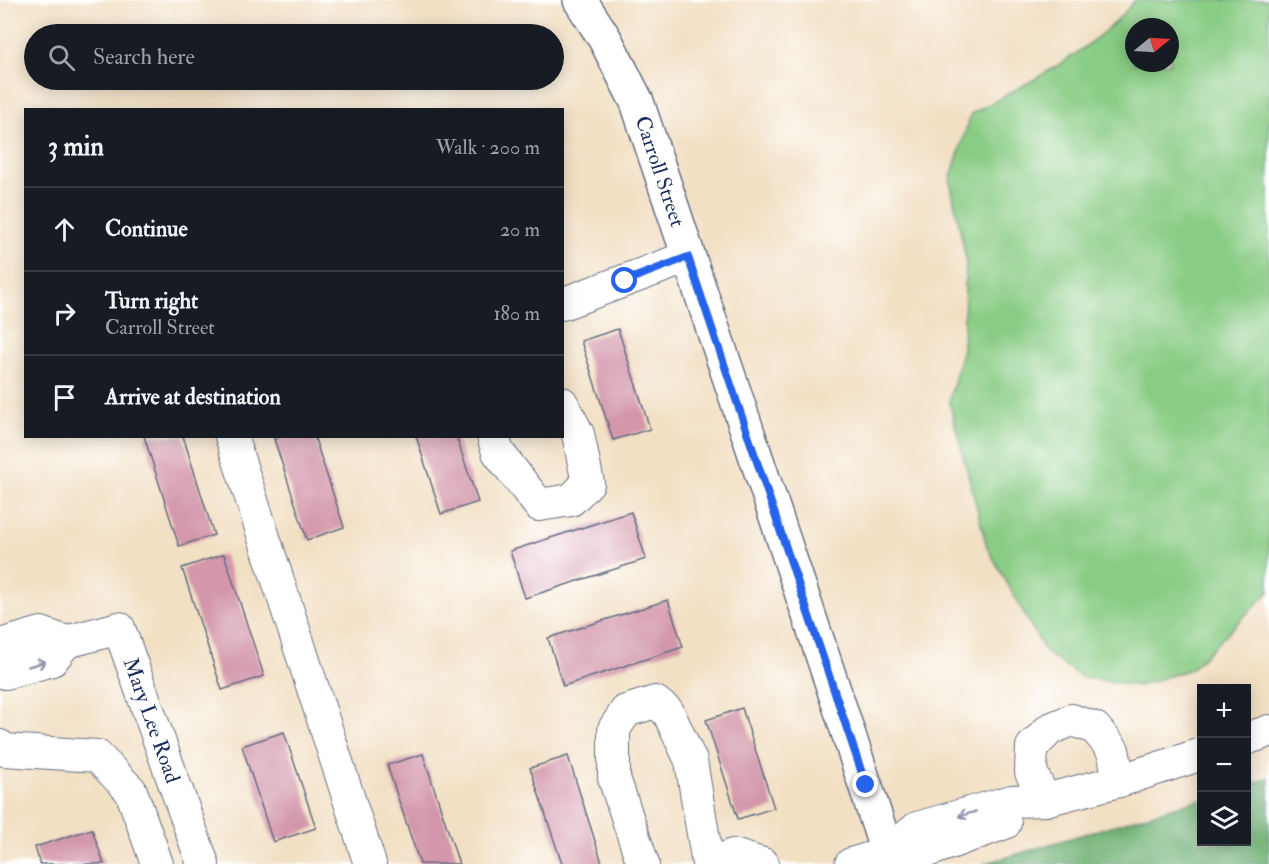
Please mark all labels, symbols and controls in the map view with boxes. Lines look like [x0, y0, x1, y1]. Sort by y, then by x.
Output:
north arrow [1125, 18, 1179, 72]
search box [24, 24, 564, 90]
icon: search [45, 41, 78, 74]
text: Search here [93, 43, 195, 71]
street label: Carroll Street [629, 112, 691, 230]
text: 3 min [48, 131, 104, 163]
text: Walk · 200 m [436, 135, 540, 160]
icon: ahead [48, 213, 81, 246]
text: Continue [105, 215, 188, 243]
text: 20 m [500, 217, 540, 242]
route start [611, 267, 637, 293]
text: Turn right [105, 287, 198, 315]
icon: right [48, 297, 81, 330]
text: 180 m [493, 301, 540, 326]
text: Carroll Street [105, 315, 215, 340]
icon: arrive [48, 381, 81, 414]
text: Arrive at destination [105, 383, 281, 411]
street label: Mary Lee Road [117, 654, 187, 787]
one-way arrow [27, 658, 46, 669]
map controls [1197, 684, 1251, 846]
button: + [1197, 684, 1251, 738]
button: − [1197, 738, 1251, 792]
route end [852, 771, 878, 797]
button: layers [1197, 792, 1251, 846]
one-way arrow [958, 809, 977, 820]

